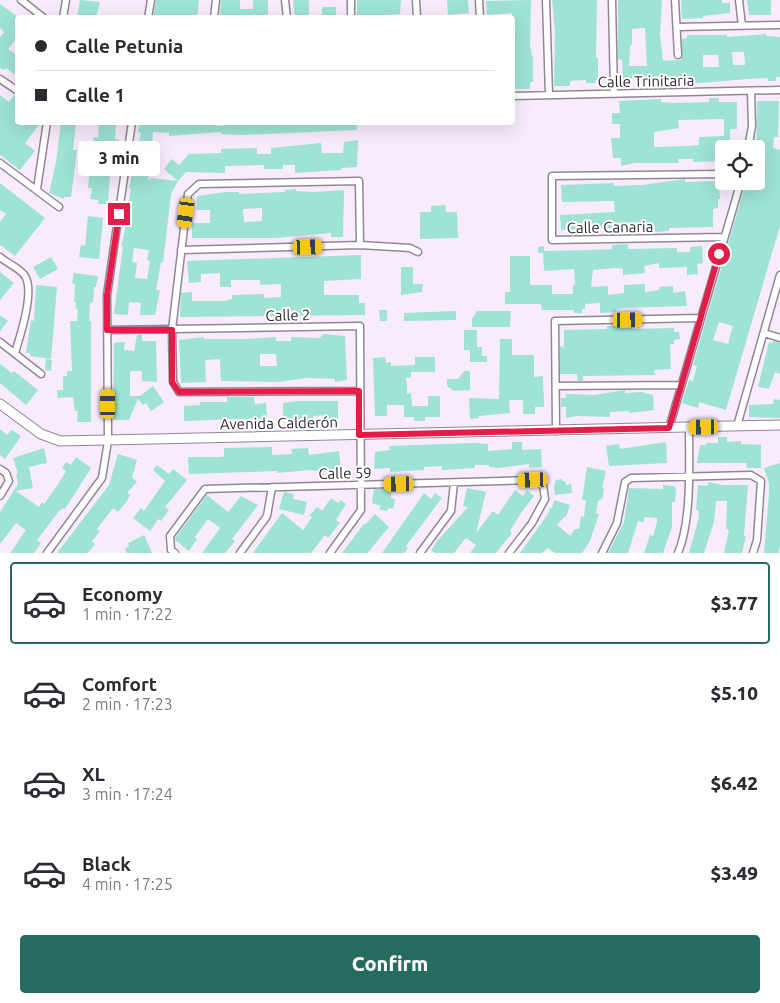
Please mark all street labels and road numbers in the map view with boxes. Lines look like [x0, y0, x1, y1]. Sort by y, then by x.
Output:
street label: Calle Trinitaria [598, 72, 694, 90]
street label: Calle Canaria [566, 218, 654, 236]
street label: Calle 2 [265, 306, 311, 324]
street label: Avenida Calderón [220, 413, 338, 433]
street label: Calle 59 [318, 464, 372, 482]

